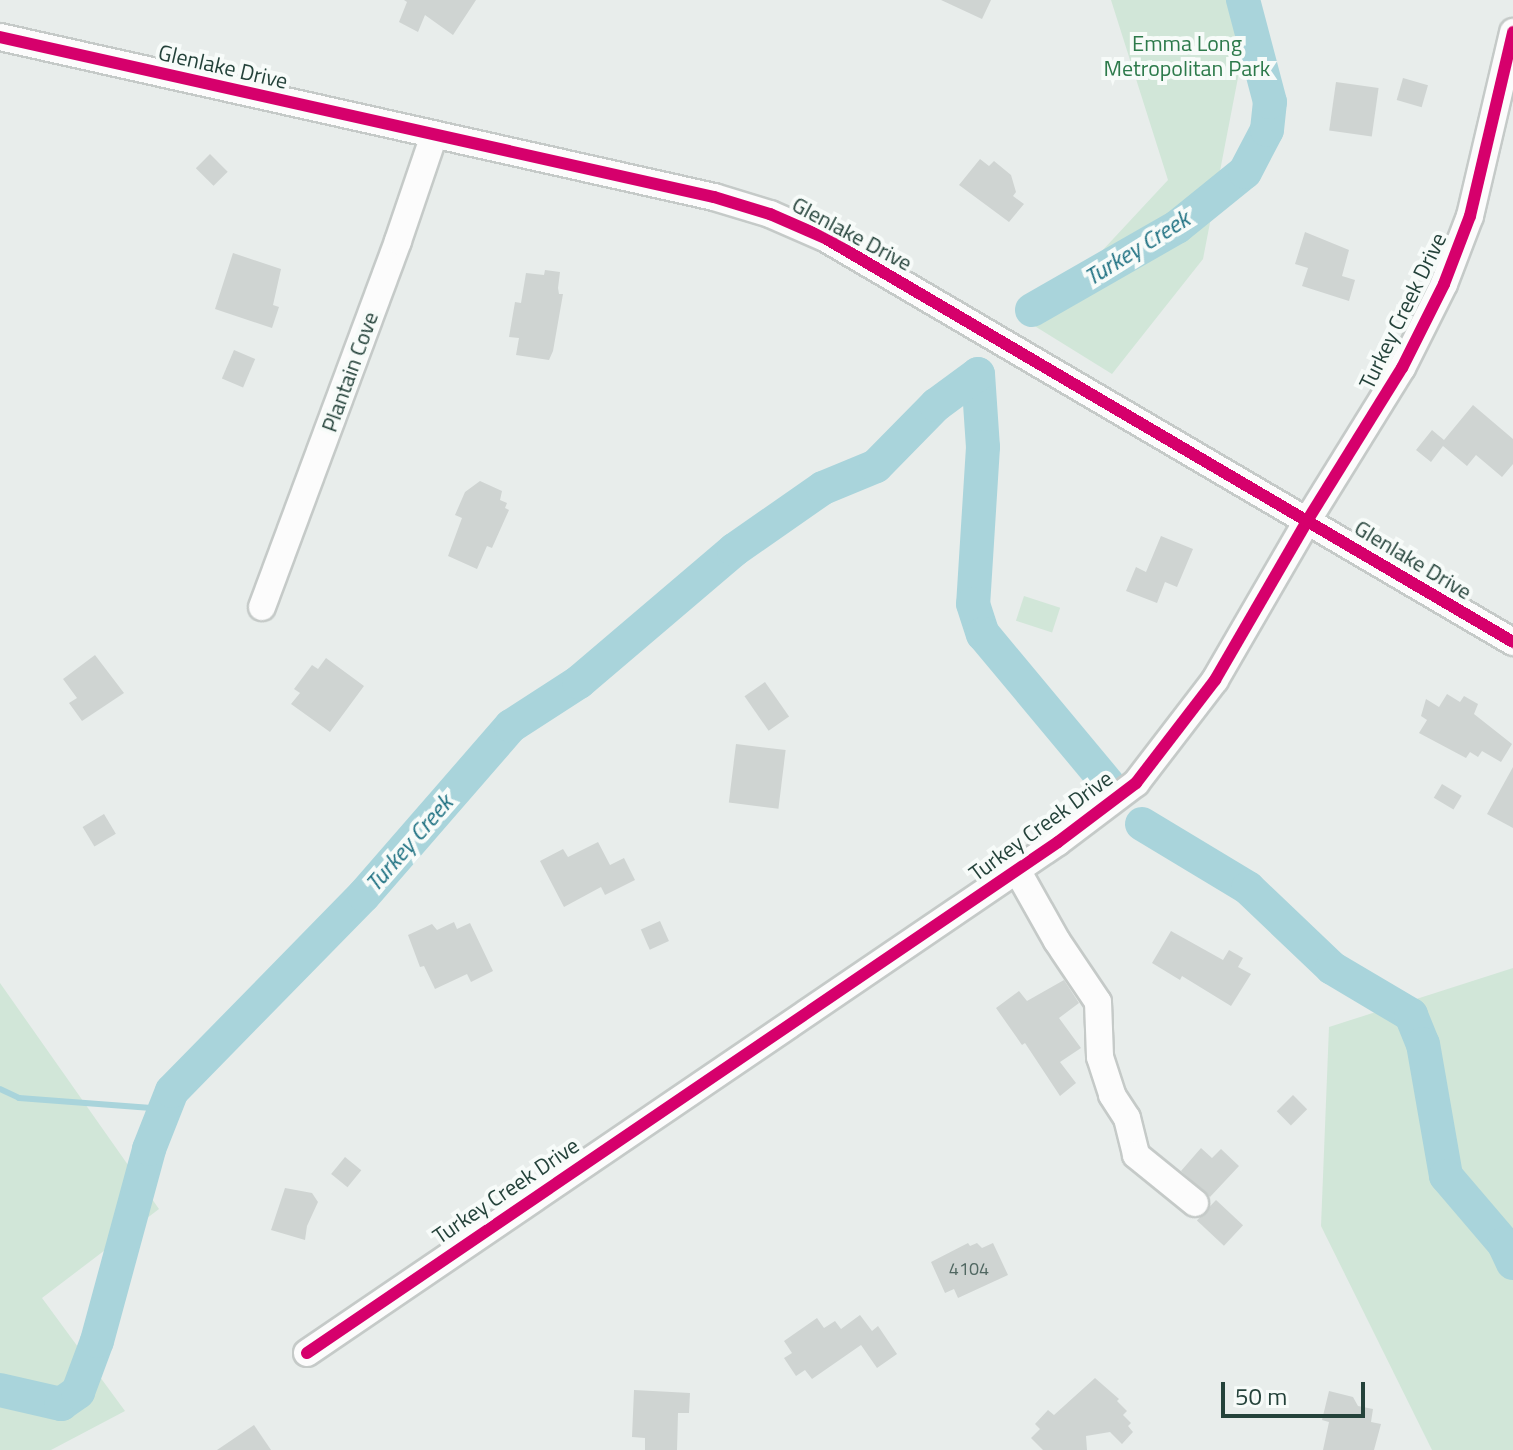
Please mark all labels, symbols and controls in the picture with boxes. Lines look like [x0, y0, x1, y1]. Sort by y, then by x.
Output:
park label: Emma Long Metropolitan Park [1104, 30, 1270, 82]
street label: Glenlake Drive [156, 39, 290, 95]
street label: Glenlake Drive [788, 191, 916, 277]
water label: Turkey Creek [1079, 204, 1195, 292]
street label: Turkey Creek Drive [1354, 229, 1452, 393]
street label: Plantain Cove [316, 308, 384, 436]
street label: Glenlake Drive [1350, 515, 1476, 605]
street label: Turkey Creek Drive [964, 765, 1118, 887]
water label: Turkey Creek [359, 789, 459, 897]
street label: Turkey Creek Drive [428, 1132, 584, 1250]
house number: 4104 [949, 1258, 989, 1280]
scale bar [1225, 1366, 1369, 1416]
text: 50 m [1235, 1378, 1287, 1414]

